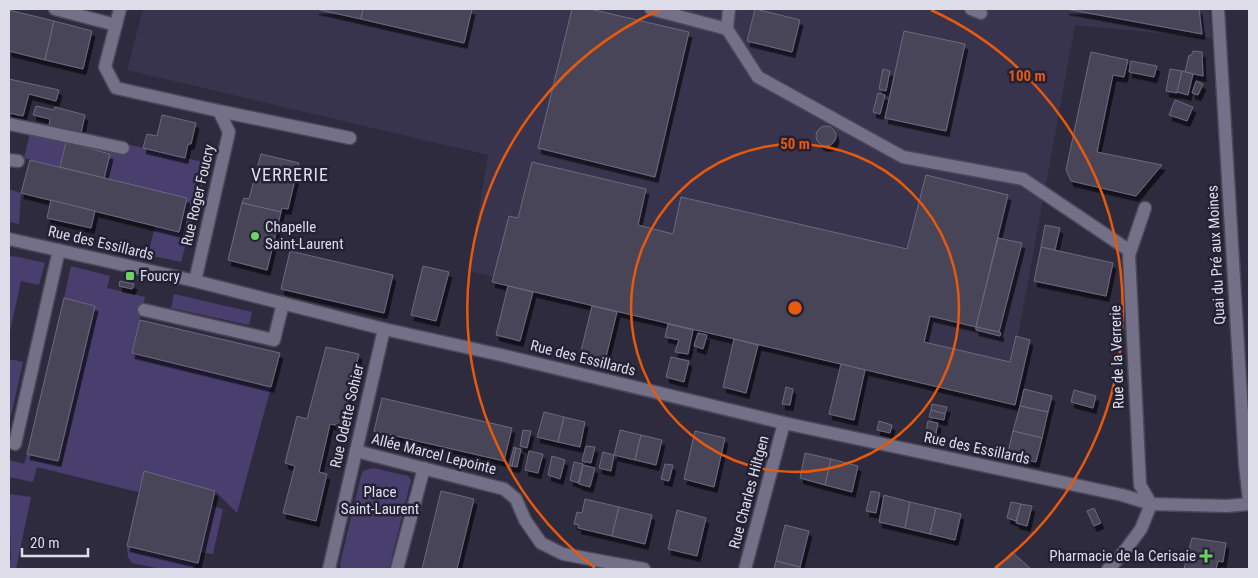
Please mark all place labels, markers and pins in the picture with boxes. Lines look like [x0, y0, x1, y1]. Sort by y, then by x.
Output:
place label: Chapelle Saint-Laurent [265, 218, 344, 253]
marker: Chapelle Saint-Laurent [249, 230, 261, 242]
place label: Foucry [140, 267, 180, 285]
marker: Foucry [124, 270, 136, 282]
centre of rings [786, 299, 804, 317]
place label: Pharmacie de la Cerisaie [1049, 547, 1196, 565]
marker: Pharmacie de la Cerisaie [1200, 550, 1212, 562]

